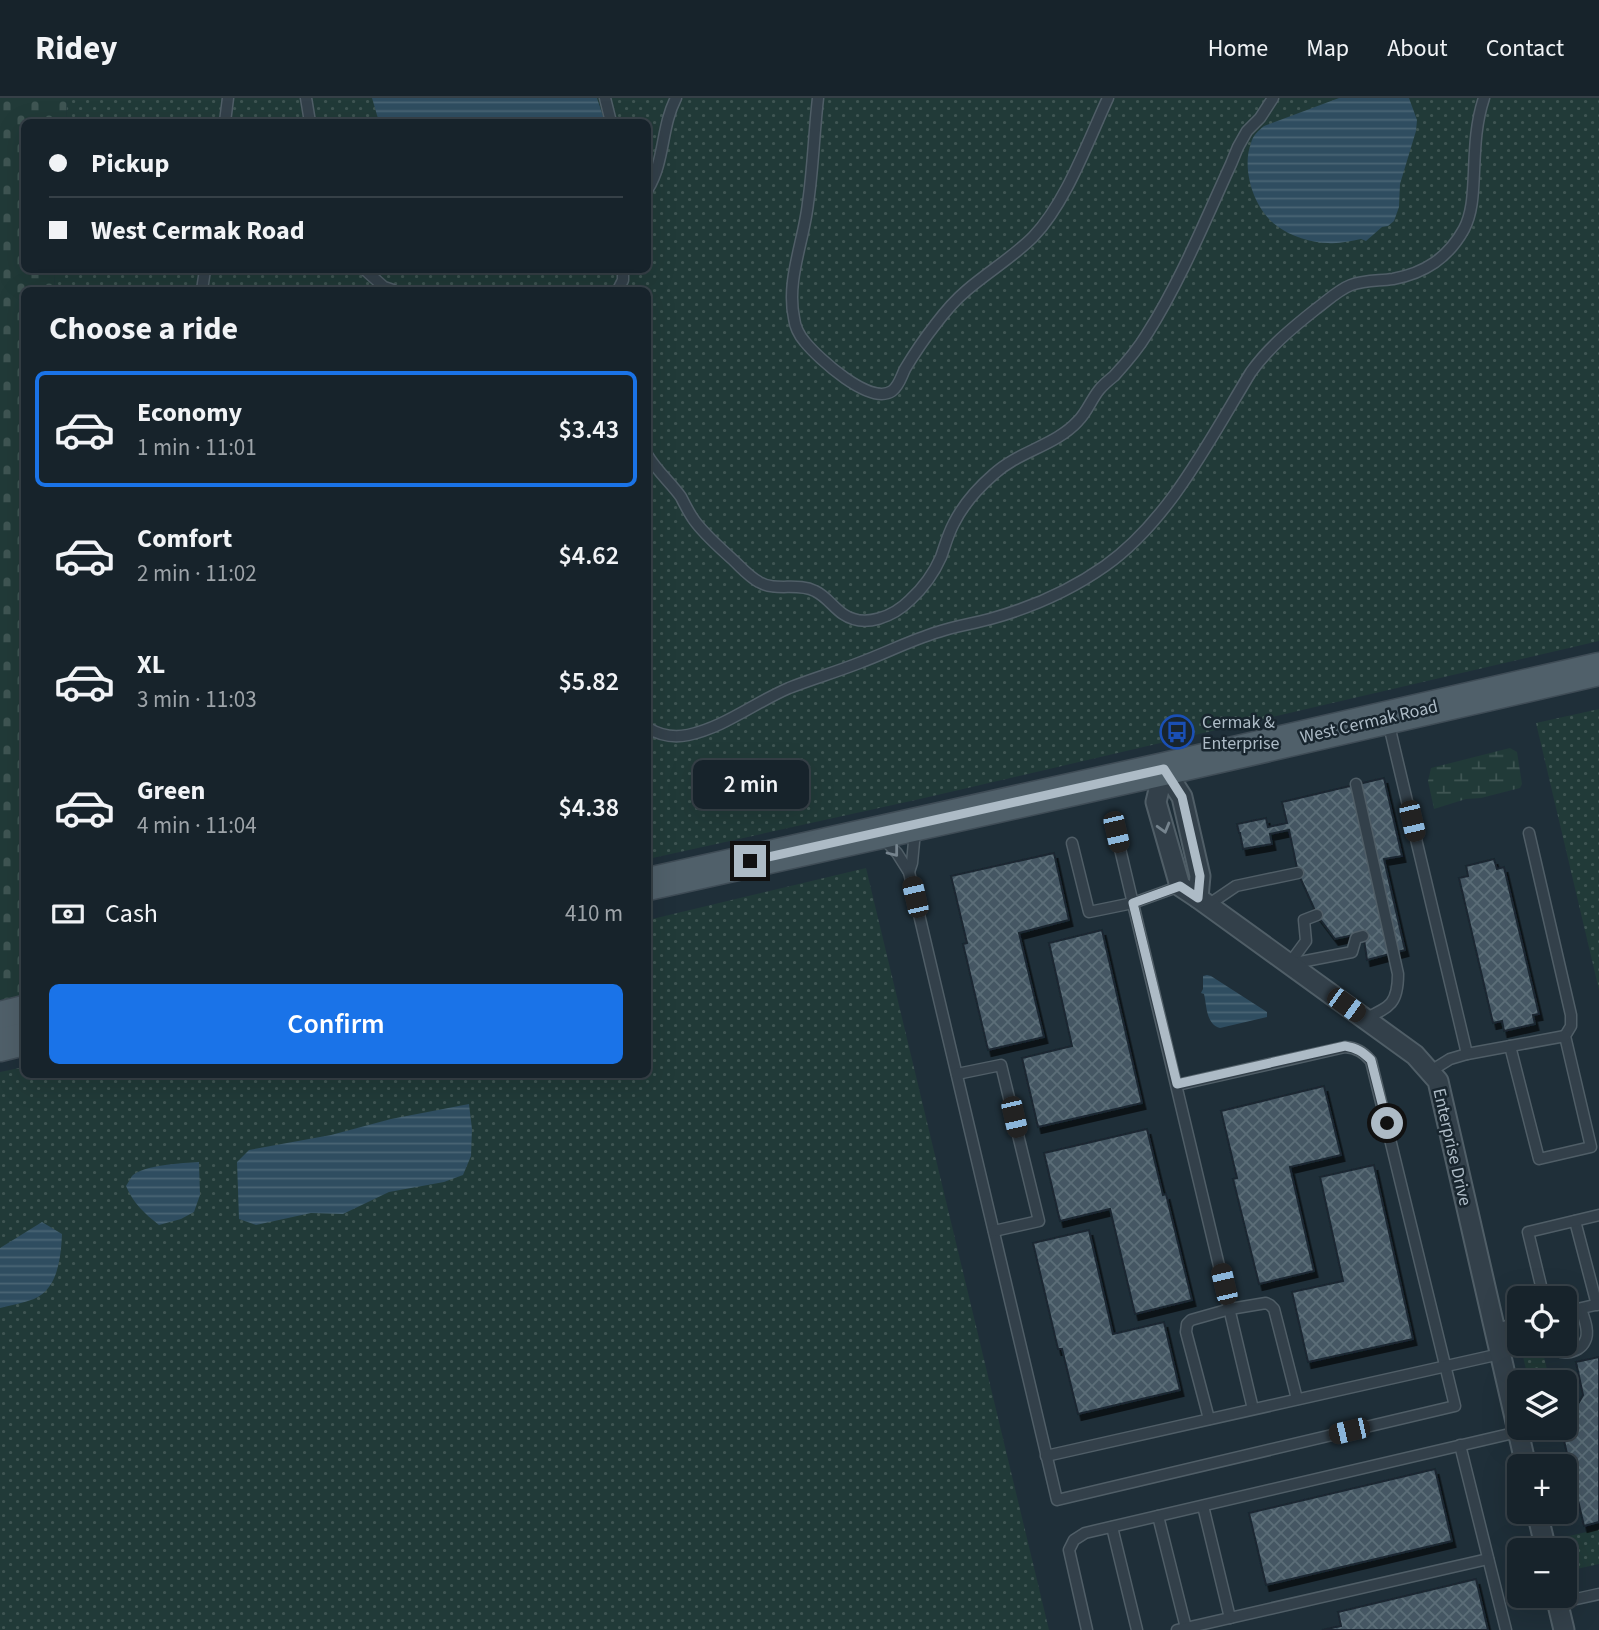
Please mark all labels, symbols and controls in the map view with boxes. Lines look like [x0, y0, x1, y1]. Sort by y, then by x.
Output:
text: Ridey [35, 25, 117, 72]
text: Home [1208, 31, 1268, 66]
text: Map [1306, 31, 1349, 66]
text: About [1387, 31, 1448, 66]
text: Contact [1486, 31, 1564, 66]
text: Pickup [91, 145, 169, 182]
text: West Cermak Road [91, 212, 305, 249]
text: Choose a ride [49, 306, 238, 352]
text: Economy [137, 394, 242, 431]
icon: car [53, 398, 116, 461]
text: $3.43 [558, 411, 619, 448]
text: 1 min · 11:01 [137, 431, 257, 464]
text: Comfort [137, 520, 232, 557]
icon: car [53, 524, 116, 587]
text: $4.62 [558, 537, 619, 574]
text: 2 min · 11:02 [137, 557, 257, 590]
text: XL [137, 646, 165, 683]
icon: car [53, 650, 116, 713]
text: $5.82 [558, 663, 619, 700]
text: 3 min · 11:03 [137, 683, 257, 716]
street label: West Cermak Road [1298, 694, 1440, 750]
place label: Cermak & Enterprise [1202, 710, 1280, 756]
bus stop icon: Cermak & Enterprise [1158, 713, 1196, 751]
callout: 2 min [692, 760, 808, 808]
text: 2 min [724, 768, 778, 801]
text: Green [137, 772, 205, 809]
icon: car [53, 776, 116, 839]
text: $4.38 [558, 789, 619, 826]
car [1398, 798, 1427, 844]
text: 4 min · 11:04 [137, 809, 257, 842]
car [1102, 809, 1131, 855]
one-way arrow [1155, 822, 1170, 834]
one-way arrow [886, 844, 899, 856]
route end [734, 845, 766, 877]
car [901, 874, 930, 920]
icon: cash [49, 895, 87, 933]
text: Cash [105, 895, 158, 932]
text: 410 m [565, 897, 623, 930]
button: Confirm [49, 984, 623, 1064]
car [1323, 984, 1370, 1026]
street label: Enterprise Drive [1426, 1086, 1478, 1208]
car [1000, 1094, 1029, 1140]
route start [1371, 1107, 1403, 1139]
car [1210, 1261, 1239, 1307]
map controls [1507, 1286, 1577, 1608]
button: locate [1507, 1286, 1577, 1356]
button: layers [1507, 1370, 1577, 1440]
car [1327, 1416, 1372, 1446]
button: + [1507, 1454, 1577, 1524]
button: − [1507, 1538, 1577, 1608]

